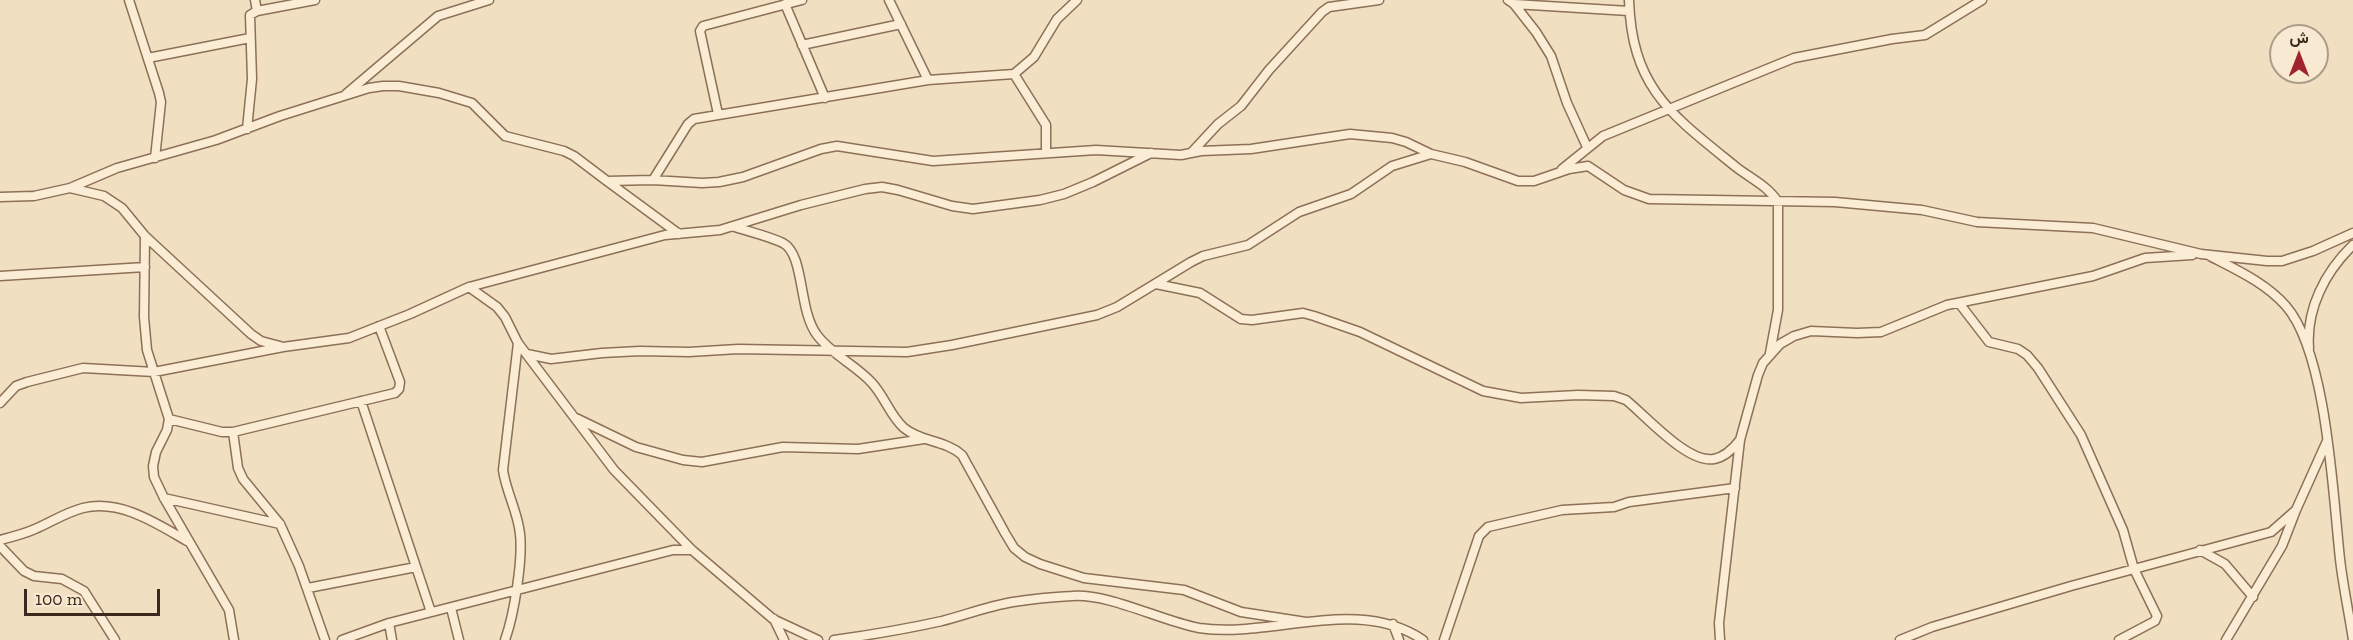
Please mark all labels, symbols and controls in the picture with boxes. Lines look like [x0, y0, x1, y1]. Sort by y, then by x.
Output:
north arrow [2269, 24, 2329, 84]
text: ش [2289, 28, 2309, 47]
scale bar [27, 577, 164, 615]
text: 100 m [35, 588, 82, 610]

